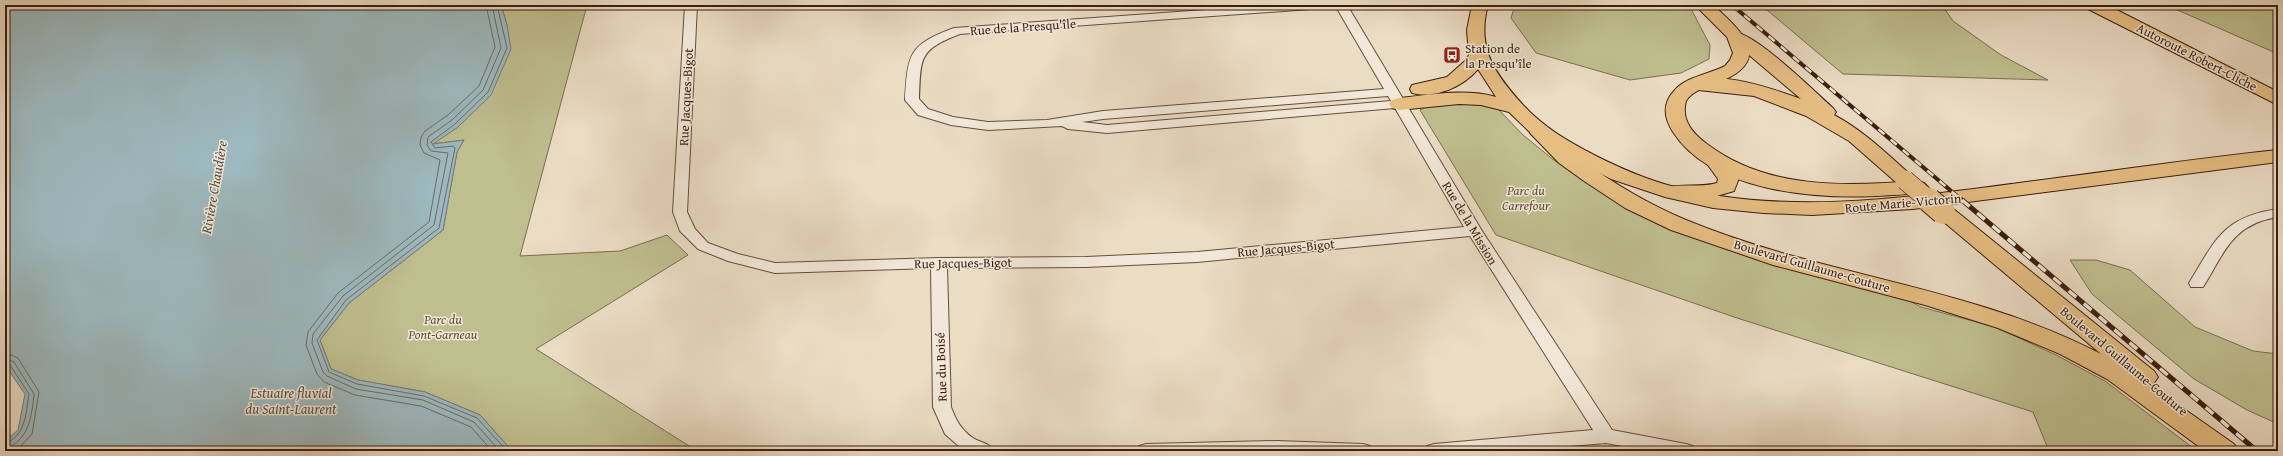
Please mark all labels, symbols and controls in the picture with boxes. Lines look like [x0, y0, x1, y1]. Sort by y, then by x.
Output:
street label: Rue de la Presqu'île [969, 14, 1077, 40]
street label: Autoroute Robert-Cliche [2133, 18, 2261, 96]
place label: Station de la Presqu'île [1465, 39, 1532, 73]
bus stop icon: Station de la Presqu'île [1442, 45, 1462, 65]
street label: Rue Jacques-Bigot [674, 47, 698, 146]
water label: Rivière Chaudière [196, 139, 232, 236]
street label: Rue de la Mission [1438, 178, 1503, 269]
park label: Parc du Carrefour [1502, 181, 1551, 215]
street label: Route Marie-Victorin [1844, 188, 1963, 218]
street label: Rue Jacques-Bigot [1236, 234, 1336, 262]
street label: Boulevard Guillaume-Couture [1732, 235, 1892, 297]
street label: Rue Jacques-Bigot [914, 253, 1012, 273]
street label: Boulevard Guillaume-Couture [2056, 302, 2192, 420]
park label: Parc du Pont-Garneau [408, 310, 478, 344]
street label: Rue du Boisé [930, 332, 952, 402]
water label: Estuaire fluvial du Saint-Laurent [245, 383, 337, 419]

